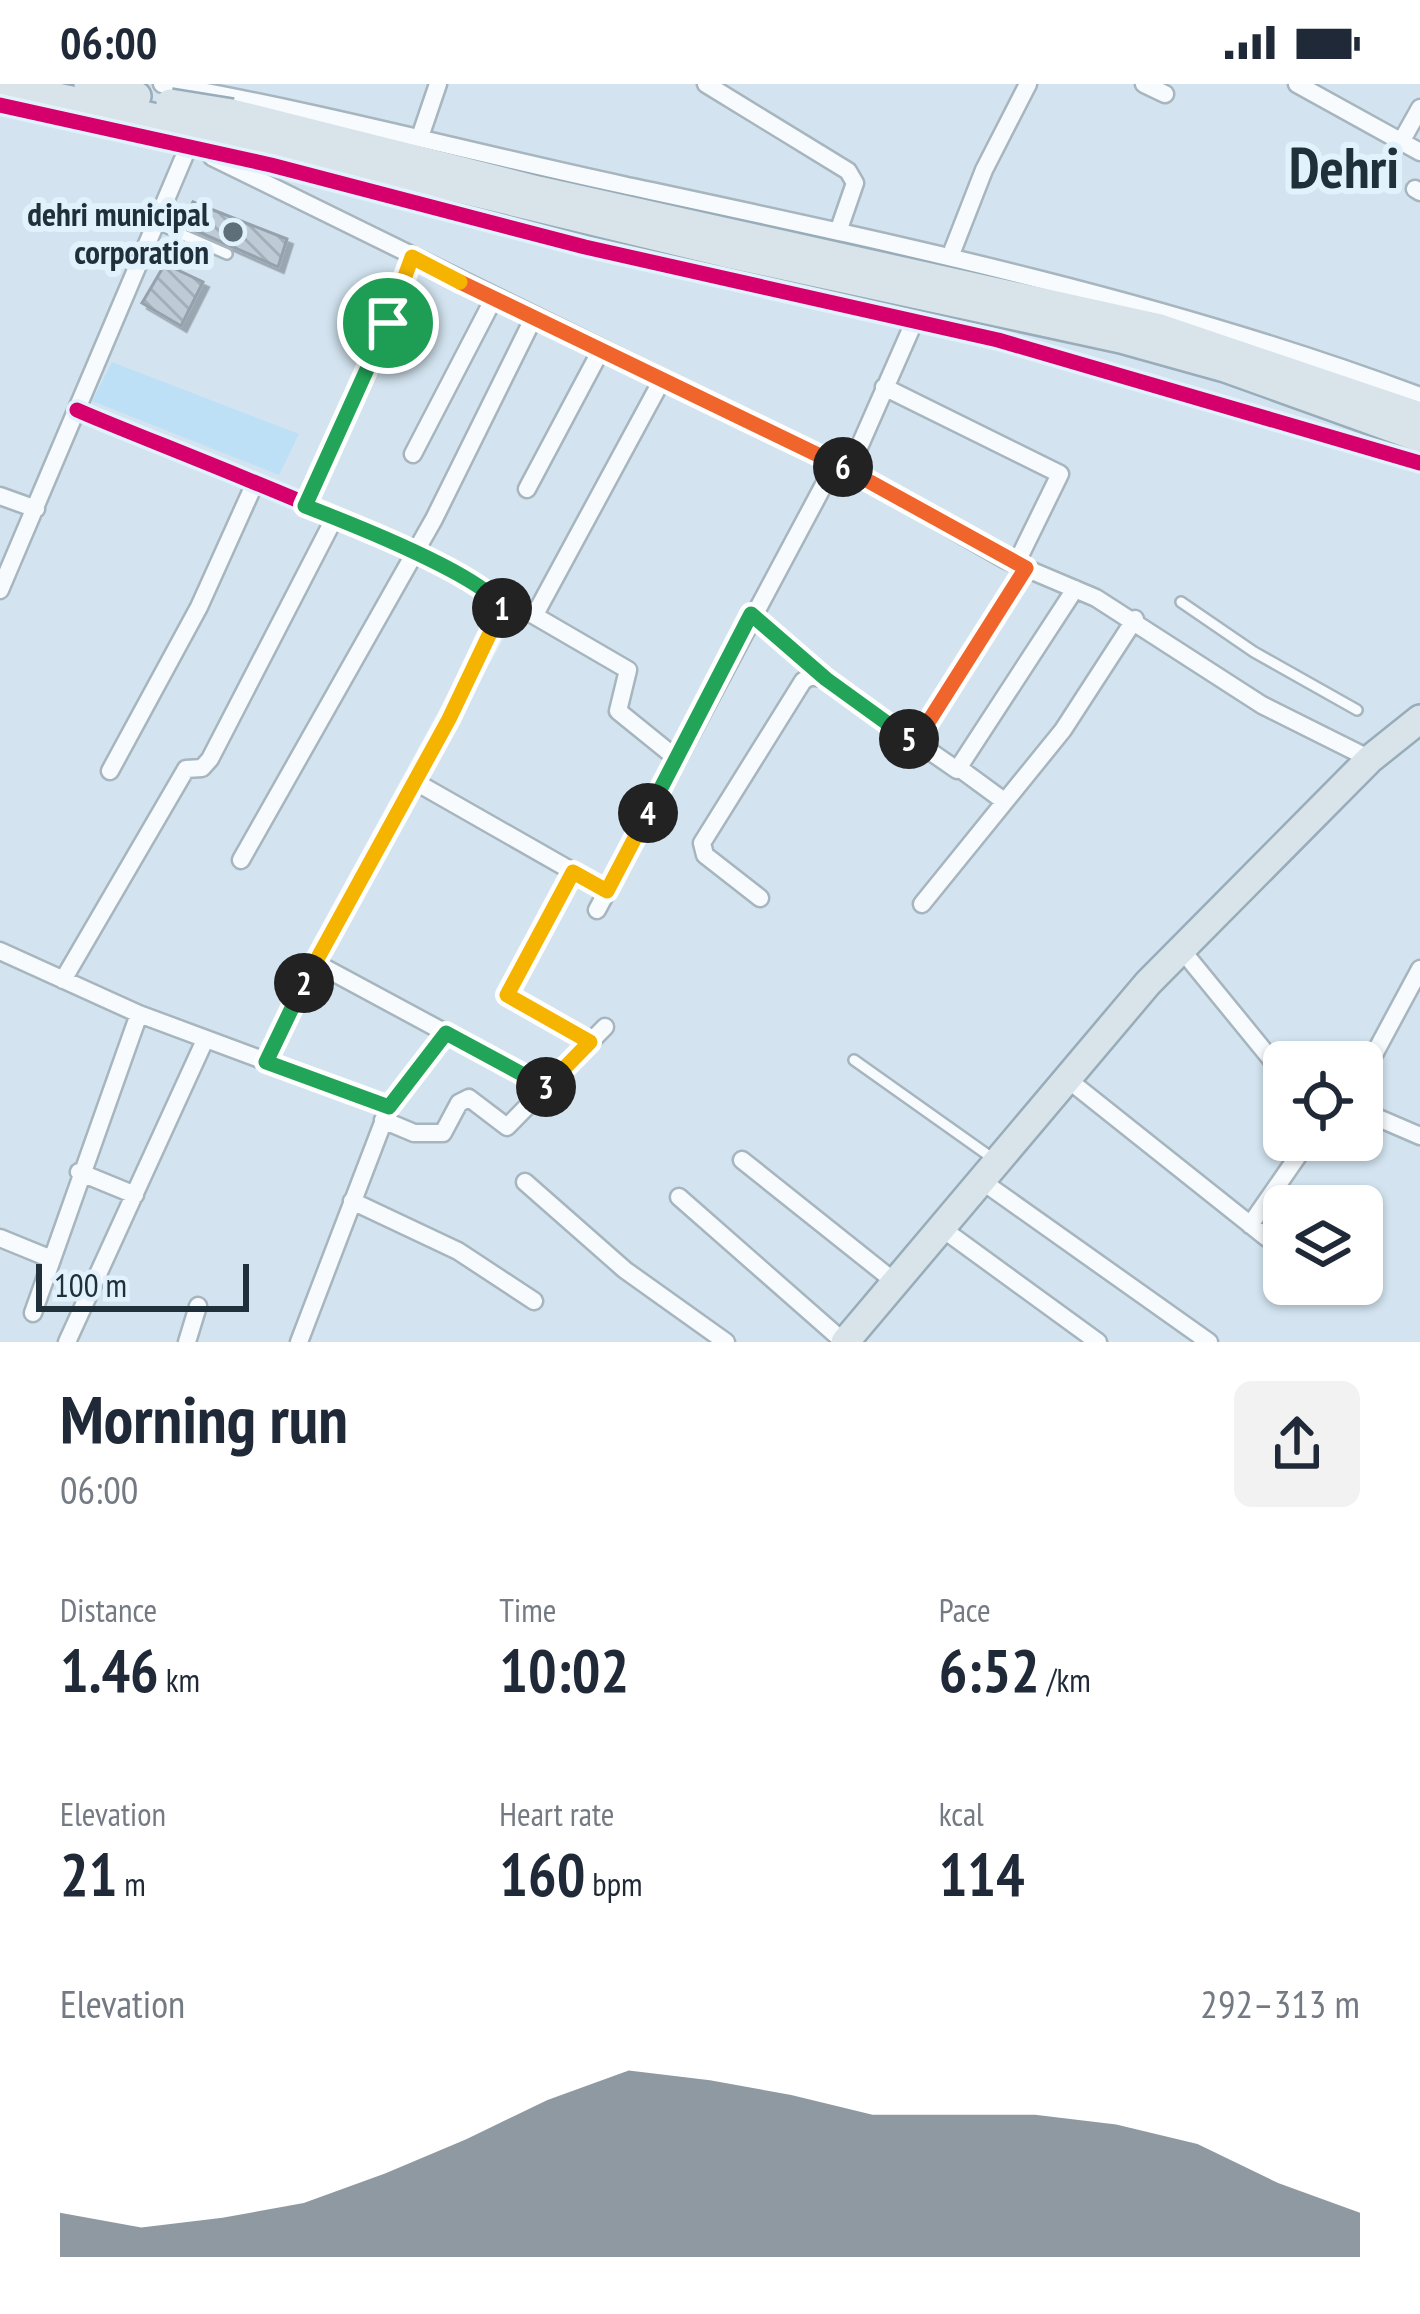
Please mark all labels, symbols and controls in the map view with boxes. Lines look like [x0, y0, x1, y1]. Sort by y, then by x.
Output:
text: 06:00 [60, 13, 157, 71]
district label: Dehri [1289, 130, 1399, 204]
place label: dehri municipal corporation [27, 192, 210, 273]
marker: dehri municipal corporation [220, 219, 246, 245]
pin [337, 272, 439, 374]
icon: arrive [355, 290, 421, 356]
pin: 6 [813, 437, 873, 497]
text: 6 [835, 445, 851, 488]
pin: 1 [472, 578, 532, 638]
text: 1 [494, 586, 510, 629]
pin: 5 [879, 709, 939, 769]
text: 5 [901, 717, 917, 760]
pin: 4 [618, 783, 678, 843]
text: 4 [640, 791, 656, 834]
pin: 2 [274, 953, 334, 1013]
text: 2 [296, 961, 312, 1004]
map controls [1263, 1041, 1383, 1305]
button: locate [1263, 1041, 1383, 1161]
pin: 3 [516, 1057, 576, 1117]
text: 3 [538, 1065, 554, 1108]
button: layers [1263, 1185, 1383, 1305]
scale bar [36, 1258, 249, 1311]
text: 100 m [54, 1263, 127, 1306]
text: Morning run [60, 1376, 348, 1461]
button: share [1234, 1381, 1360, 1507]
text: 06:00 [60, 1464, 138, 1515]
text: Distance [60, 1588, 157, 1631]
text: Time [499, 1588, 556, 1631]
text: Pace [939, 1588, 991, 1631]
text: 1.46 [60, 1631, 159, 1709]
text: 10:02 [499, 1631, 629, 1709]
text: 6:52 [939, 1631, 1040, 1709]
text: km [159, 1658, 200, 1701]
text: /km [1040, 1658, 1091, 1701]
text: Elevation [60, 1792, 166, 1835]
text: Heart rate [499, 1792, 614, 1835]
text: kcal [939, 1792, 984, 1835]
text: 21 [60, 1835, 117, 1913]
text: 160 [499, 1835, 585, 1913]
text: 114 [939, 1835, 1025, 1913]
text: m [117, 1862, 146, 1905]
text: bpm [585, 1862, 643, 1905]
text: Elevation [60, 1978, 185, 2029]
text: 292–313 m [1200, 1978, 1360, 2029]

